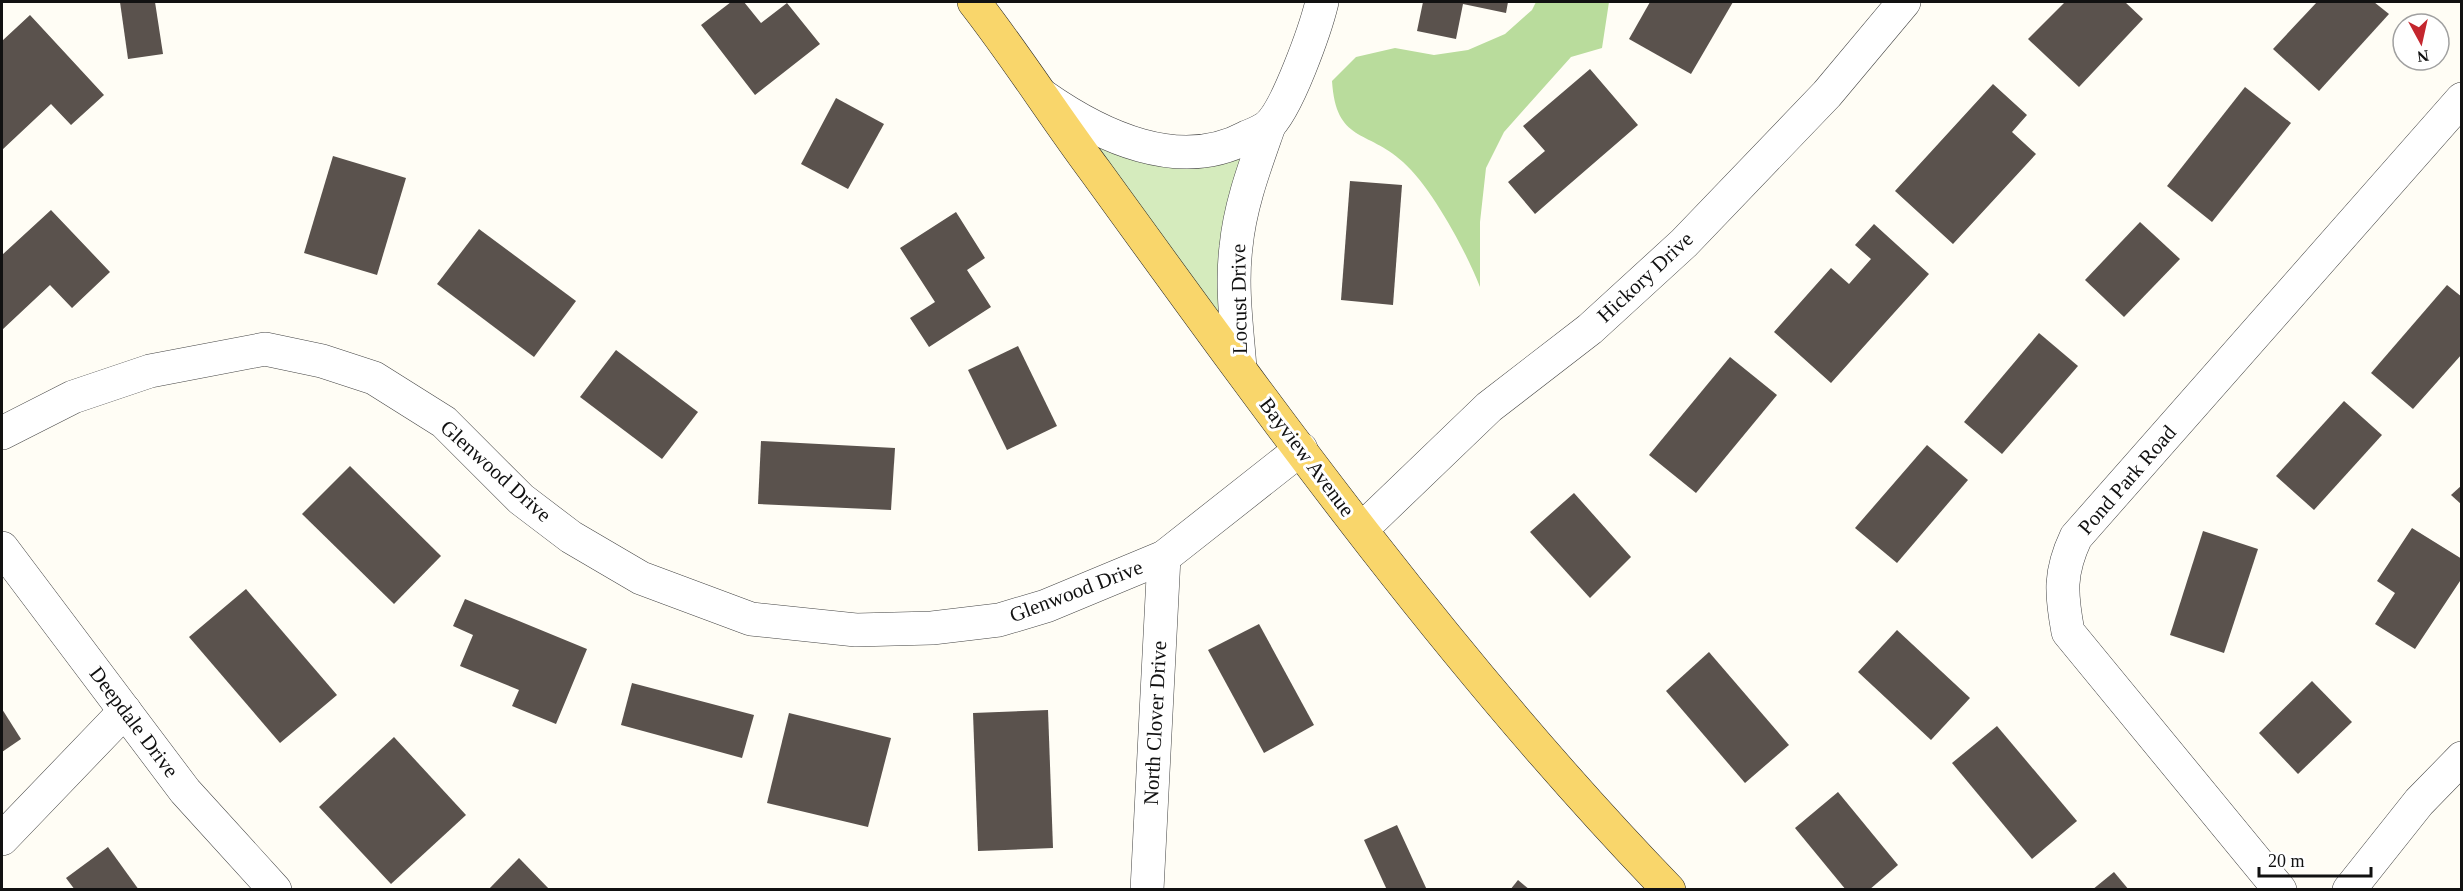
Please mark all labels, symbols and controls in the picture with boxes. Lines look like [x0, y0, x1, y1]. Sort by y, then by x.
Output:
north arrow [2391, 12, 2451, 72]
text: N [2416, 47, 2430, 66]
street label: Hickory Drive [1592, 227, 1698, 327]
street label: Locust Drive [1226, 244, 1252, 354]
street label: Bayview Avenue [1255, 393, 1359, 521]
street label: Glenwood Drive [436, 415, 556, 527]
street label: Pond Park Road [2073, 420, 2181, 539]
street label: Glenwood Drive [1006, 555, 1146, 627]
street label: North Clover Drive [1139, 640, 1171, 806]
street label: Deepdale Drive [85, 662, 183, 782]
scale bar [2259, 840, 2372, 878]
text: 20 m [2268, 851, 2305, 871]

